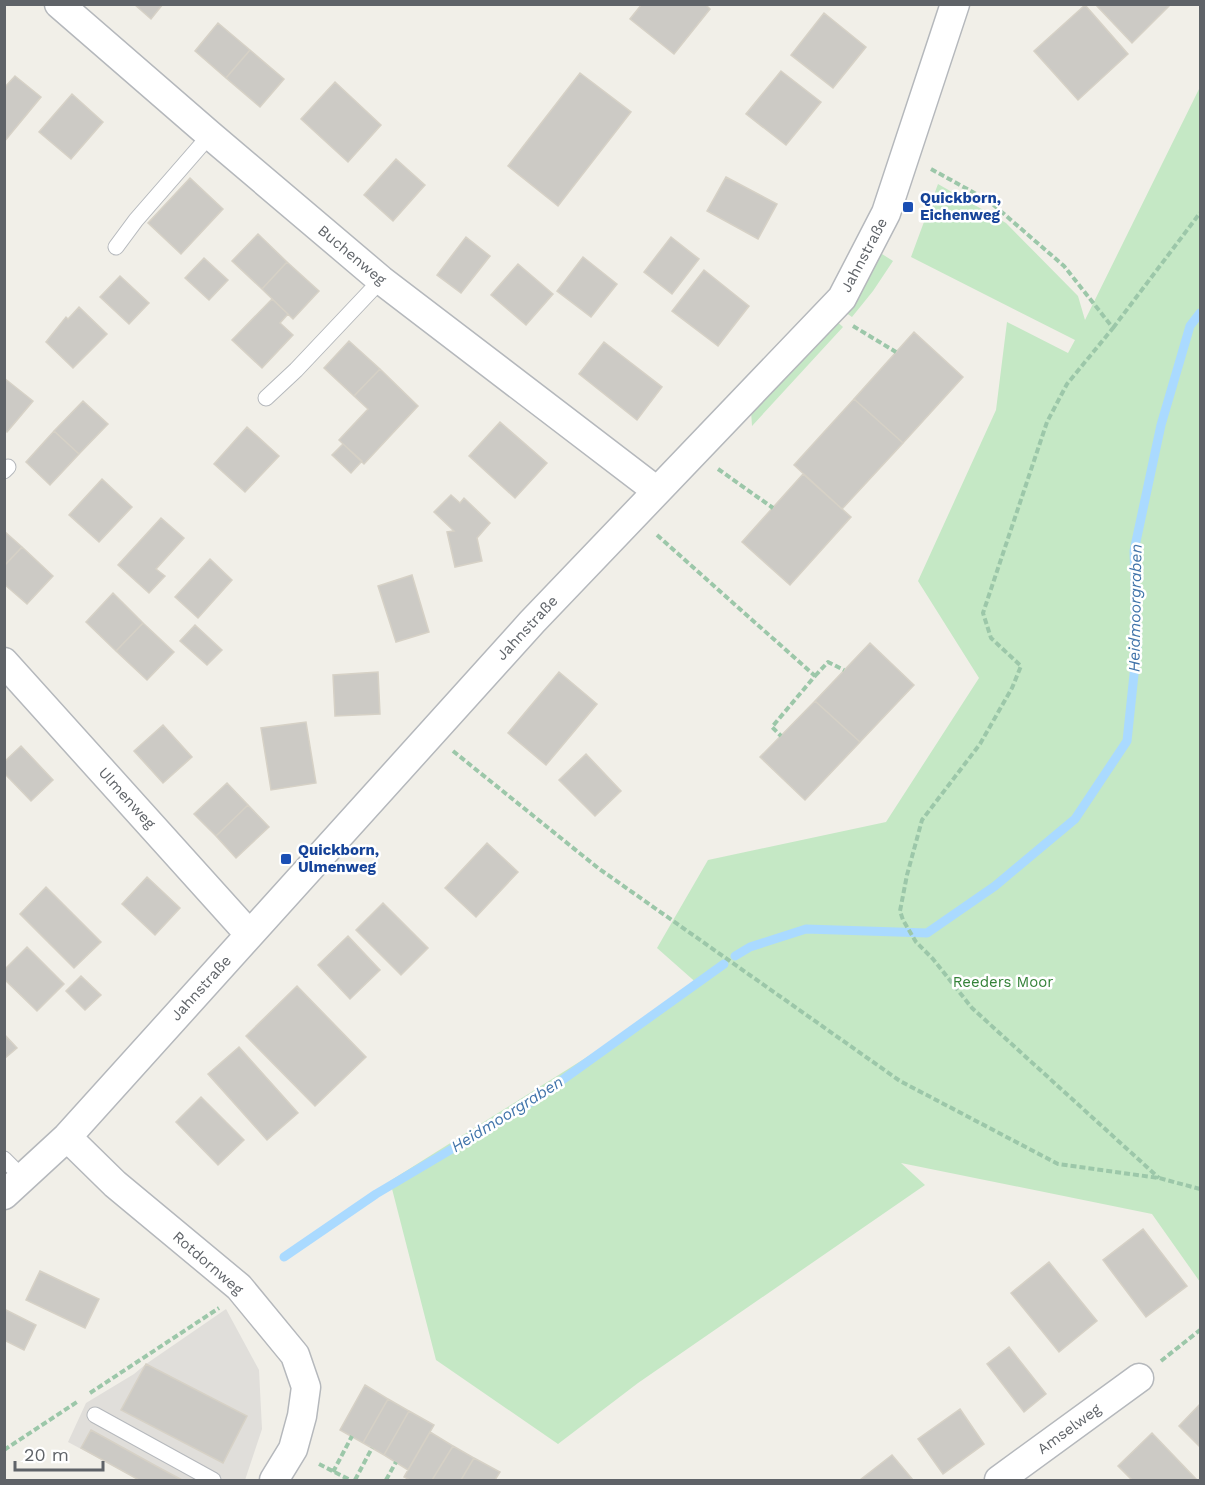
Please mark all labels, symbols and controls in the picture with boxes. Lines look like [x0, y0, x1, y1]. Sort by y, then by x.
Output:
place label: Quickborn, Eichenweg [920, 189, 1001, 224]
marker: Quickborn, Eichenweg [901, 200, 915, 214]
street label: Jahnstraße [837, 215, 891, 295]
street label: Buchenweg [314, 221, 390, 289]
water label: Heidmoorgraben [1124, 544, 1146, 672]
street label: Jahnstraße [493, 592, 561, 664]
street label: Ulmenweg [95, 764, 159, 832]
place label: Quickborn, Ulmenweg [298, 841, 379, 876]
marker: Quickborn, Ulmenweg [279, 852, 293, 866]
street label: Jahnstraße [167, 952, 235, 1024]
park label: Reeders Moor [953, 973, 1053, 991]
water label: Heidmoorgraben [448, 1072, 566, 1156]
street label: Rotdornweg [169, 1228, 247, 1299]
street label: Amselweg [1034, 1400, 1104, 1458]
scale bar [15, 1434, 104, 1472]
text: 20 m [24, 1444, 69, 1465]

